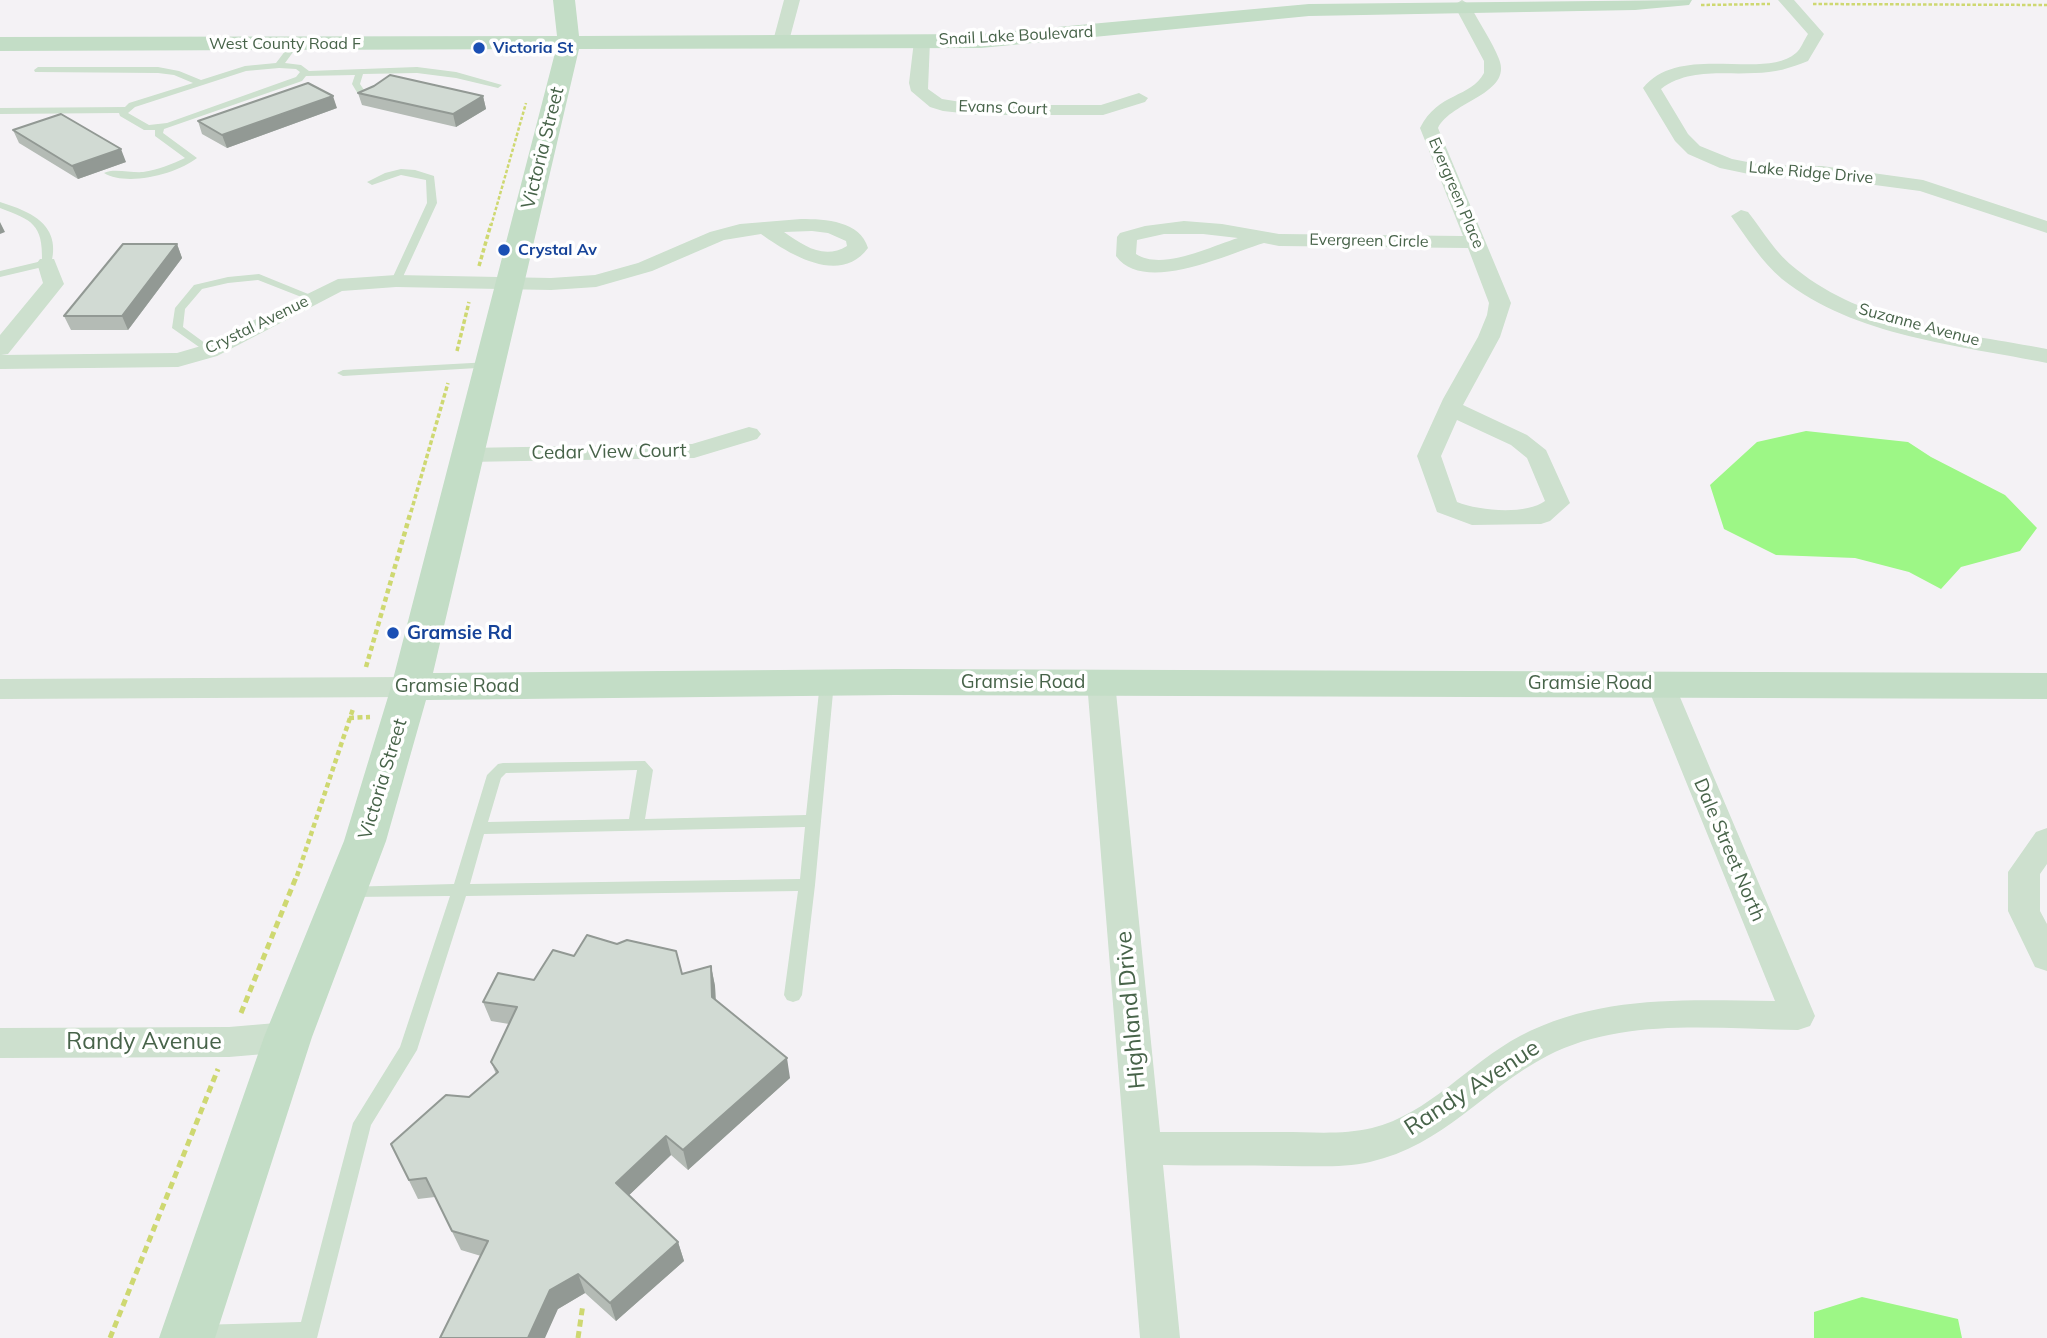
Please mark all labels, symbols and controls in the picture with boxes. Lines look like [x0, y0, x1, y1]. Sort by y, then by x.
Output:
street label: Snail Lake Boulevard [938, 22, 1094, 50]
street label: West County Road F [209, 34, 361, 54]
place label: Victoria St [493, 38, 573, 58]
marker: Victoria St [471, 40, 487, 56]
street label: Victoria Street [517, 85, 569, 211]
street label: Evans Court [958, 97, 1048, 119]
street label: Evergreen Place [1424, 135, 1488, 251]
street label: Lake Ridge Drive [1748, 158, 1874, 188]
street label: Evergreen Circle [1309, 230, 1429, 252]
place label: Crystal Av [518, 240, 597, 260]
marker: Crystal Av [496, 242, 512, 258]
street label: Crystal Avenue [202, 292, 312, 358]
street label: Suzanne Avenue [1856, 300, 1982, 350]
street label: Cedar View Court [531, 439, 687, 465]
place label: Gramsie Rd [407, 622, 512, 644]
marker: Gramsie Rd [385, 625, 401, 641]
street label: Gramsie Road [961, 671, 1085, 693]
street label: Gramsie Road [1528, 672, 1652, 694]
street label: Gramsie Road [395, 675, 519, 697]
street label: Victoria Street [354, 716, 412, 842]
street label: Dale Street North [1689, 775, 1769, 925]
street label: Highland Drive [1110, 930, 1152, 1090]
street label: Randy Avenue [66, 1028, 222, 1056]
street label: Randy Avenue [1399, 1034, 1545, 1142]

